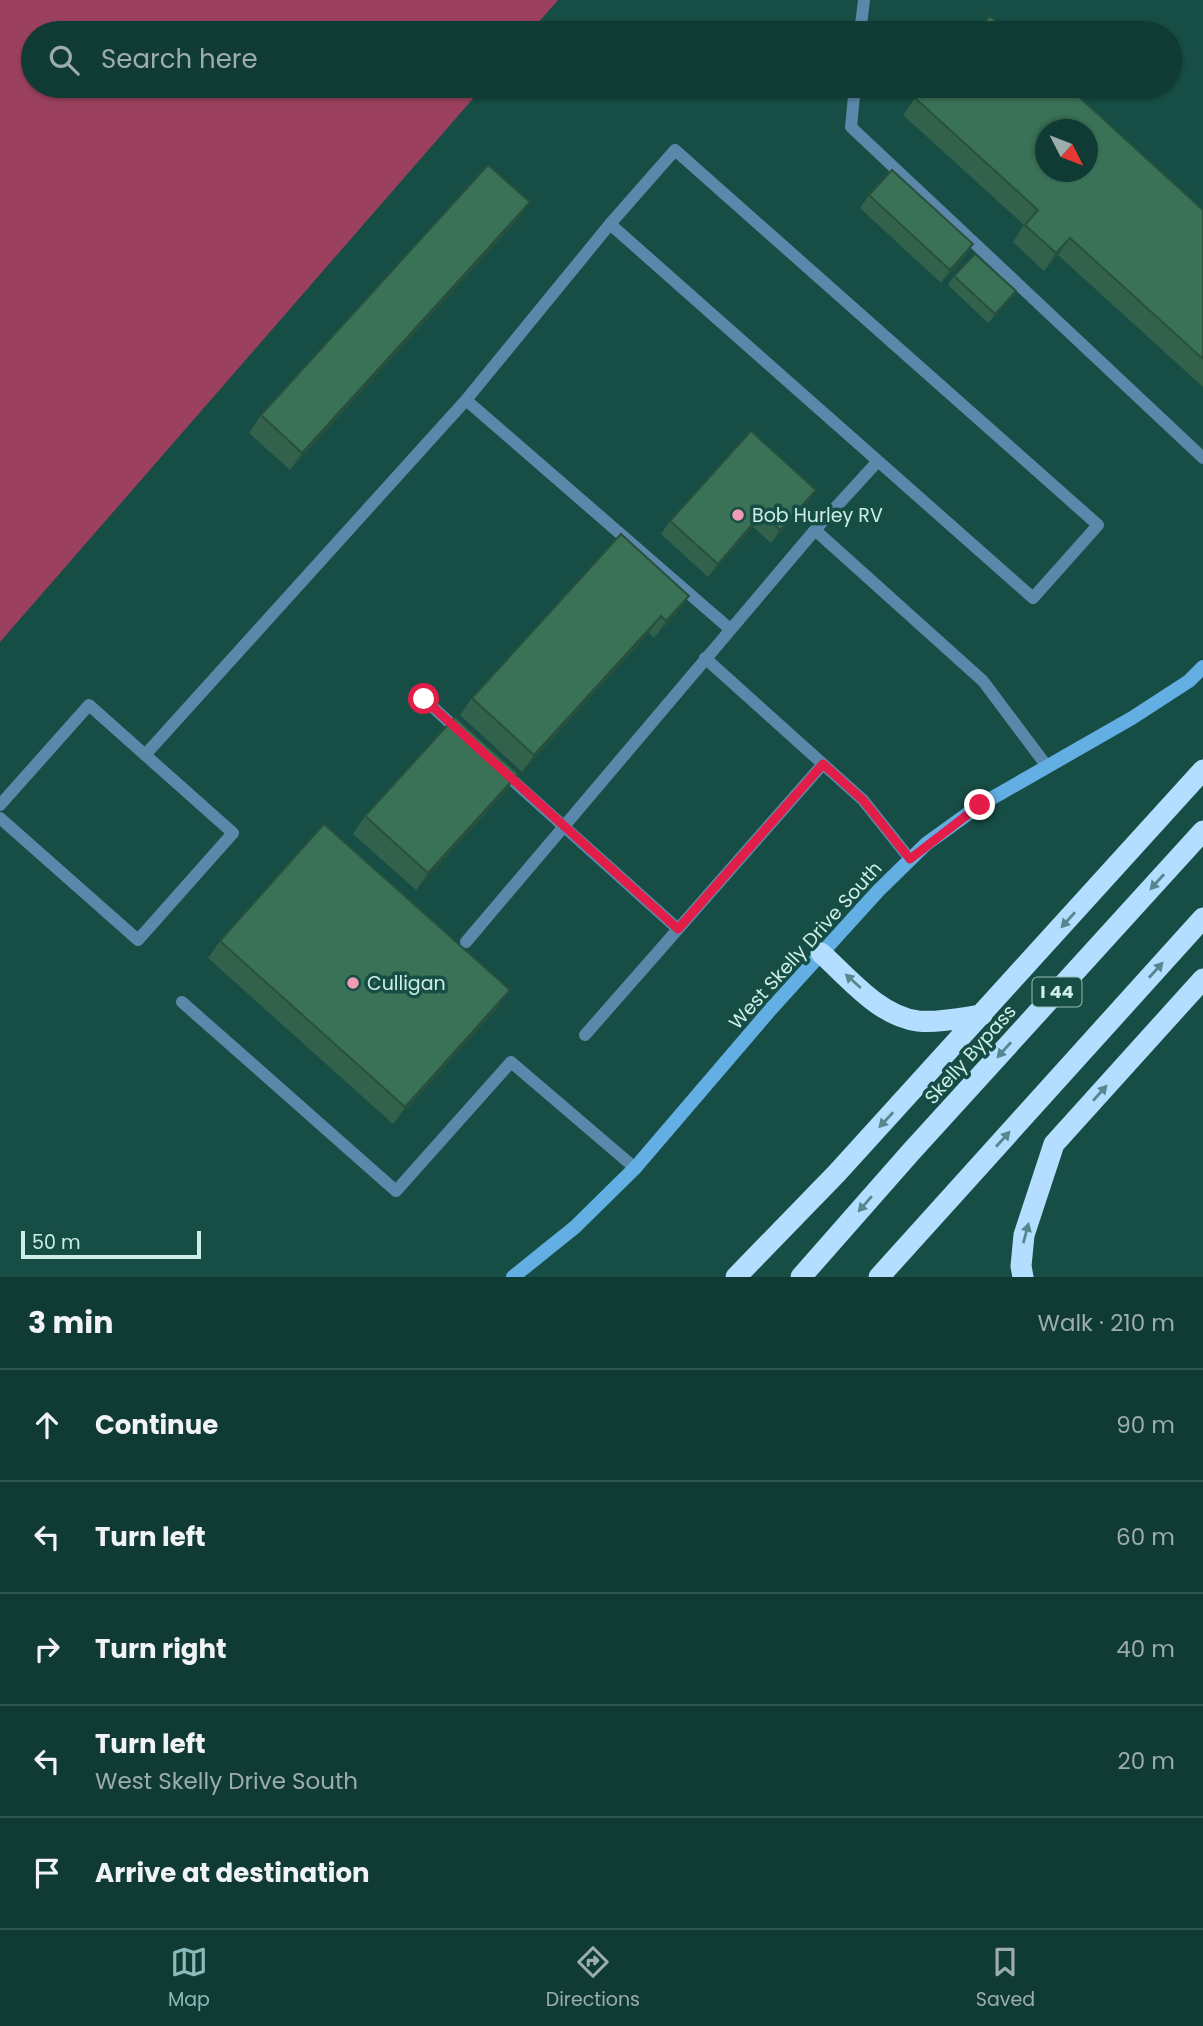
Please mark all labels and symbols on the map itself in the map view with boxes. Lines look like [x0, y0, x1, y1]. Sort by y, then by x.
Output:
north arrow [1035, 119, 1098, 182]
place label: Bob Hurley RV [752, 502, 883, 529]
marker: Bob Hurley RV [730, 507, 746, 523]
route start [408, 683, 439, 714]
route end [964, 789, 995, 820]
street label: West Skelly Drive South [723, 856, 888, 1035]
one-way arrow [1149, 873, 1165, 891]
one-way arrow [1061, 912, 1076, 929]
one-way arrow [1148, 961, 1164, 979]
place label: Culligan [367, 970, 446, 997]
one-way arrow [844, 973, 862, 989]
marker: Culligan [345, 975, 361, 991]
road number: I 44 [1032, 978, 1082, 1007]
street label: Skelly Bypass [918, 999, 1022, 1110]
one-way arrow [996, 1041, 1012, 1059]
one-way arrow [1092, 1084, 1108, 1102]
one-way arrow [879, 1111, 895, 1128]
one-way arrow [995, 1131, 1011, 1148]
one-way arrow [857, 1195, 873, 1213]
one-way arrow [1021, 1222, 1032, 1244]
scale bar [21, 1228, 201, 1260]

